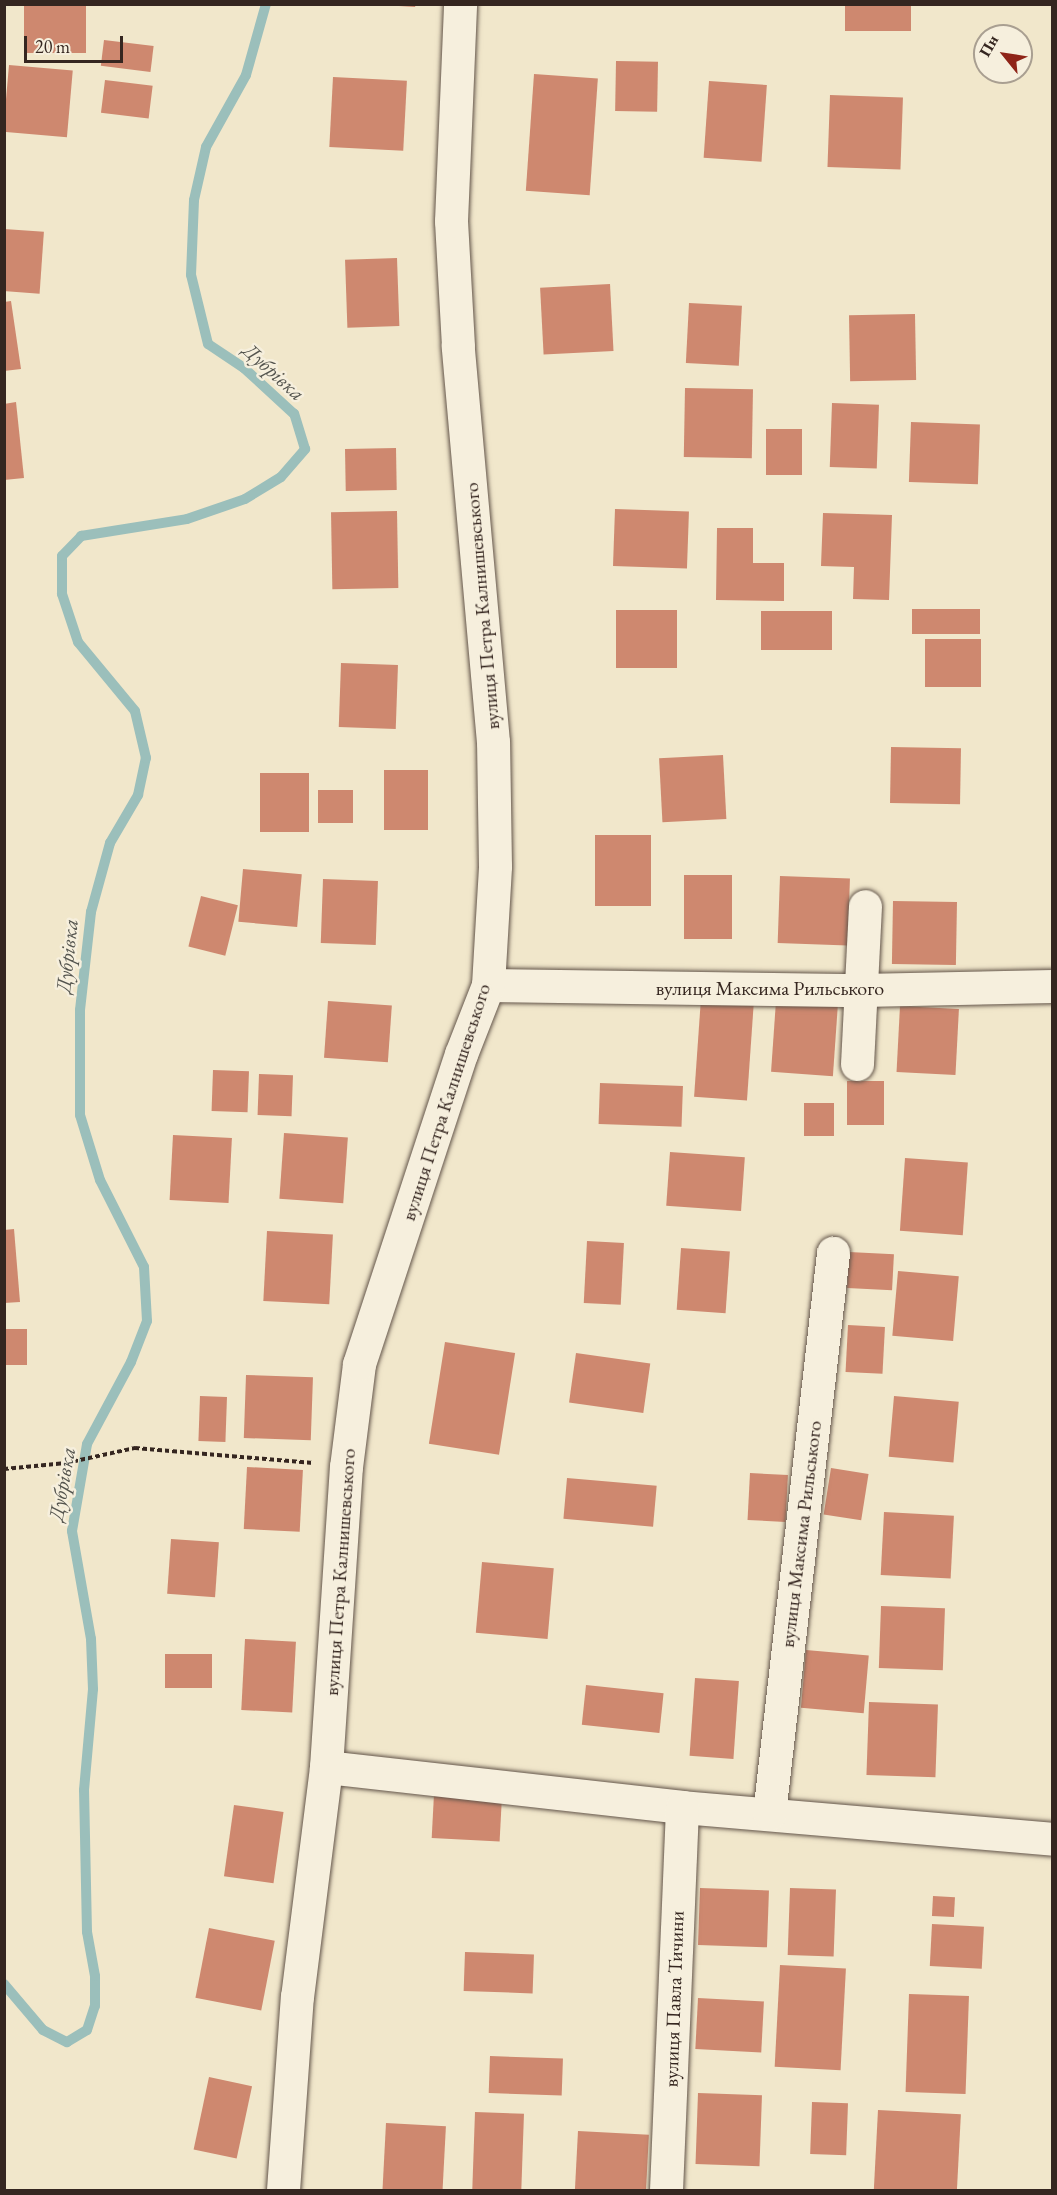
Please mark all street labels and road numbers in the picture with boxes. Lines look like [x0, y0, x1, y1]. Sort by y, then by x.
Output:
street label: вулиця Петра Калнишевського [459, 481, 505, 731]
street label: вулиця Максима Рильського [656, 976, 884, 1000]
street label: вулиця Петра Калнишевського [396, 980, 496, 1224]
street label: вулиця Максима Рильського [775, 1419, 827, 1649]
street label: вулиця Петра Калнишевського [319, 1447, 361, 1697]
street label: вулиця Павла Тичини [659, 1910, 689, 2088]

